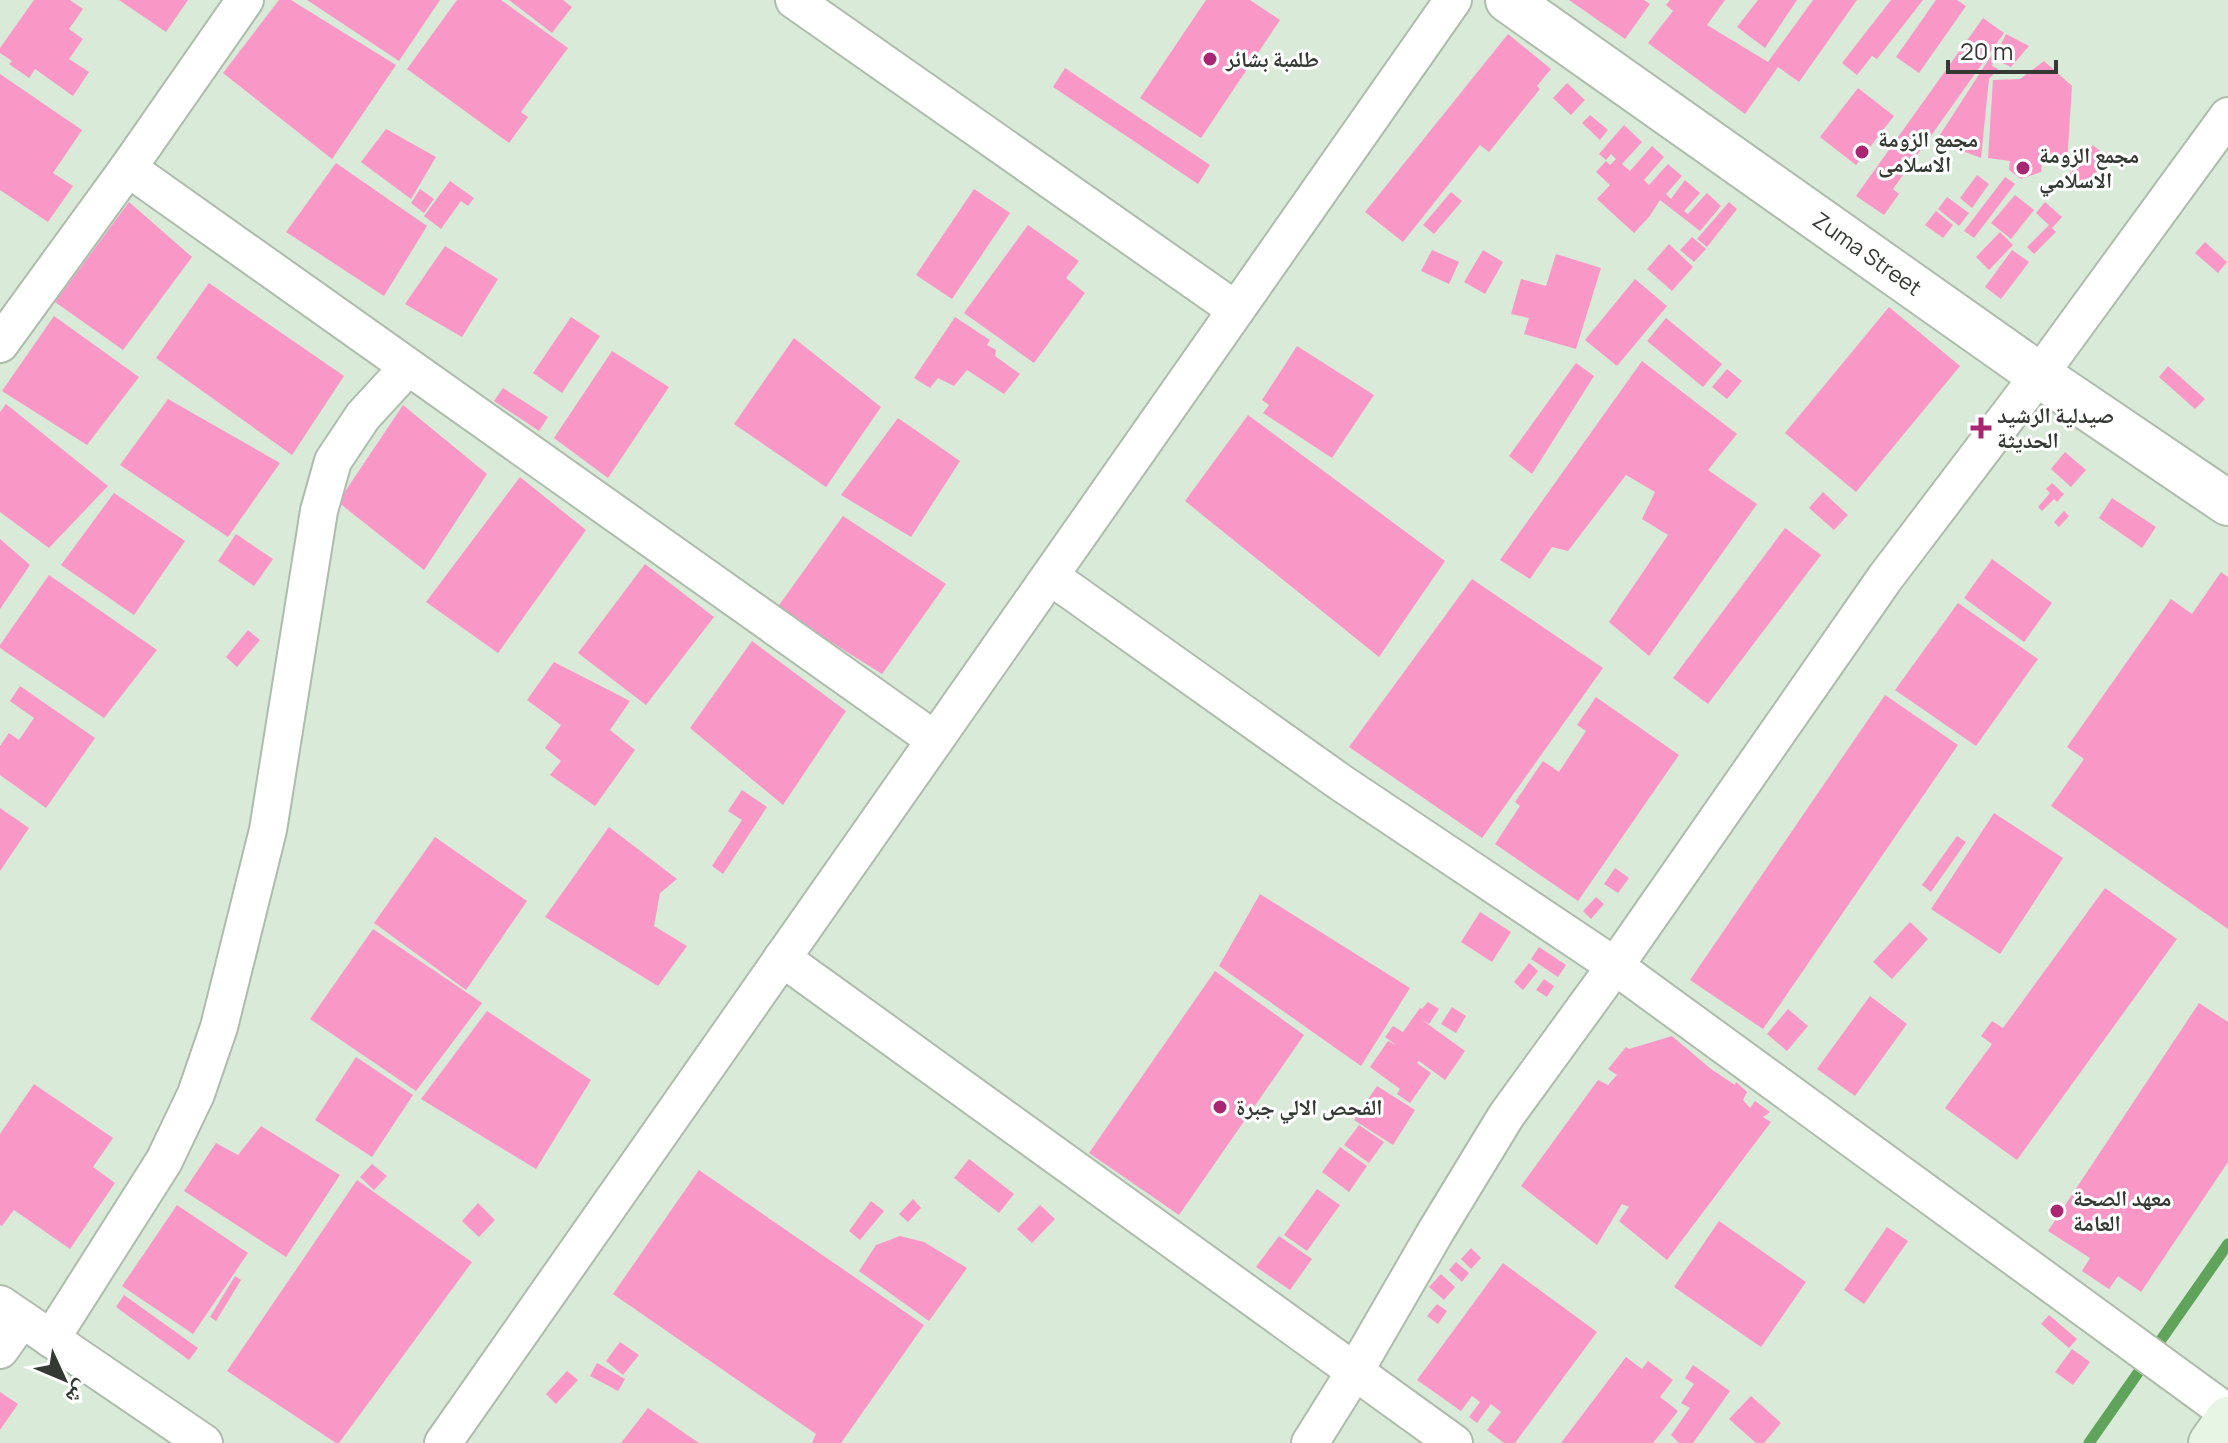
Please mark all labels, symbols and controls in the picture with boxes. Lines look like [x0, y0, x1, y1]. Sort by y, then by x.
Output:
scale bar [1948, 24, 2056, 74]
text: 20 m [1960, 34, 2013, 67]
place label: طلمبة بشائر [1225, 44, 1319, 74]
marker: طلمبة بشائر [1201, 50, 1219, 68]
place label: مجمع الزومة الاسلامى [1878, 124, 1978, 179]
place label: مجمع الزومة الاسلامي [2039, 140, 2139, 197]
marker: مجمع الزومة الاسلامى [1853, 143, 1871, 161]
marker: مجمع الزومة الاسلامي [2014, 159, 2032, 177]
street label: Zuma Street [1807, 205, 1928, 303]
place label: صيدلية الرشيد الحديثة [1997, 400, 2114, 455]
marker: صيدلية الرشيد الحديثة [1972, 419, 1990, 437]
place label: الفحص الالي جبرة [1236, 1092, 1382, 1124]
marker: الفحص الالي جبرة [1211, 1098, 1229, 1116]
place label: معهد الصحة العامة [2073, 1183, 2171, 1238]
marker: معهد الصحة العامة [2048, 1202, 2066, 1220]
north arrow [24, 1339, 104, 1419]
text: ش [59, 1374, 97, 1412]

